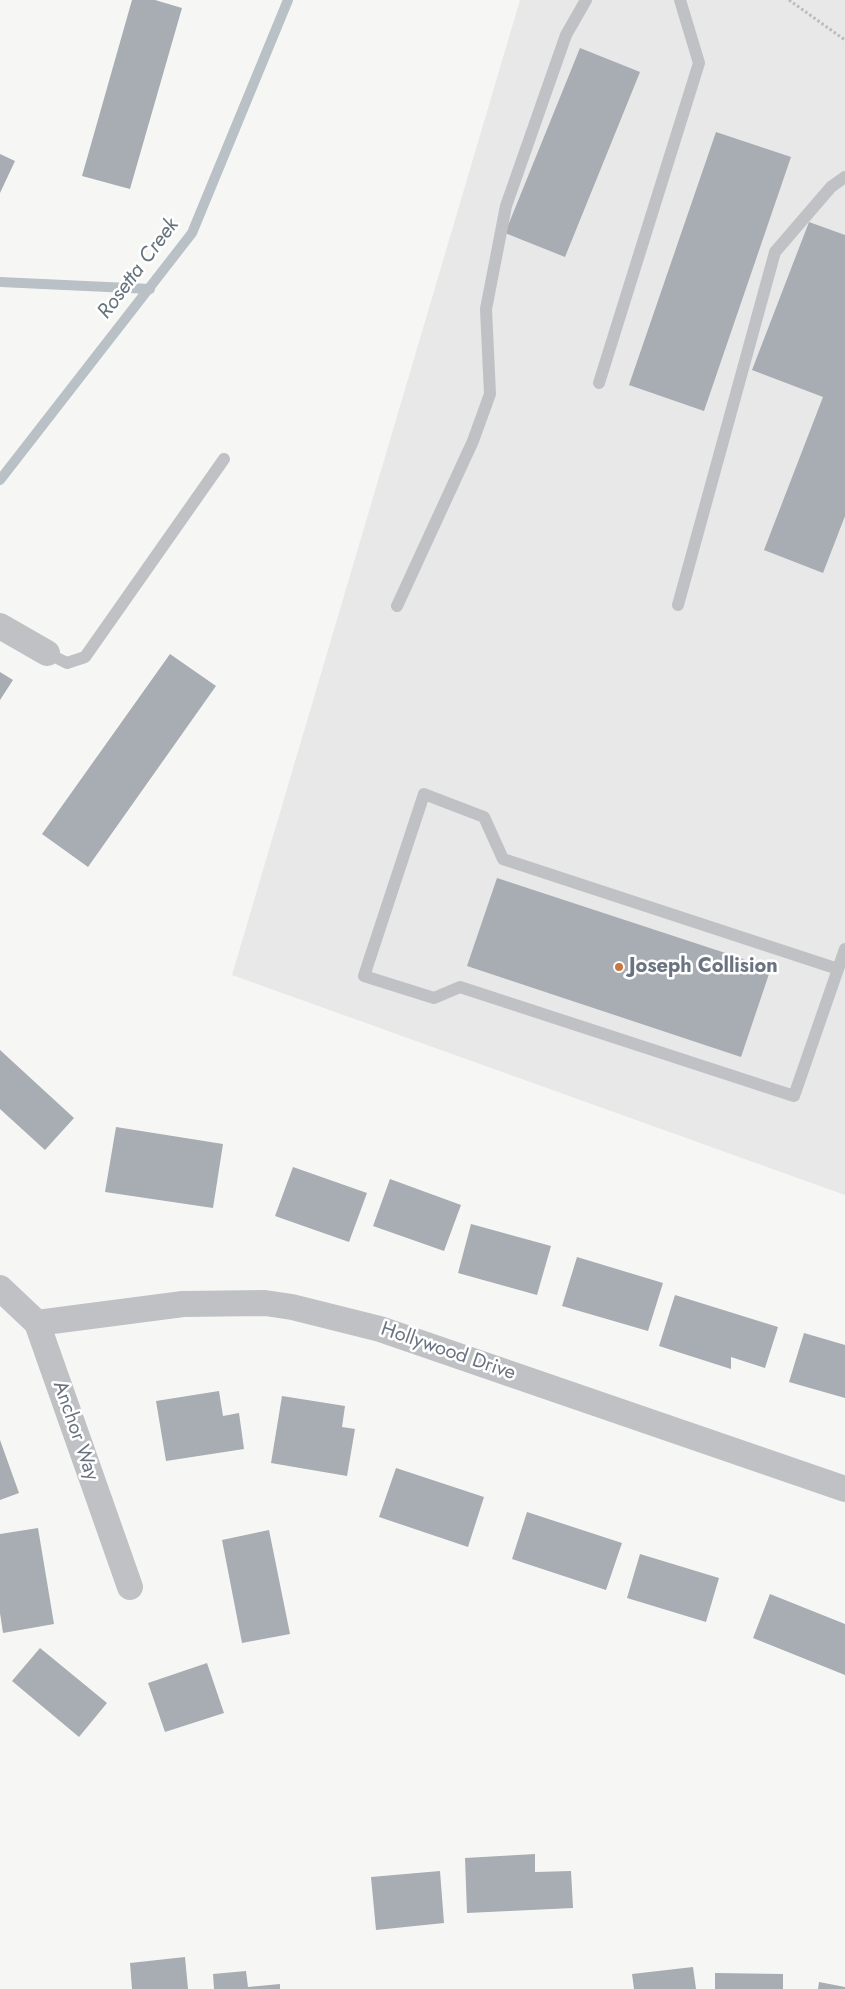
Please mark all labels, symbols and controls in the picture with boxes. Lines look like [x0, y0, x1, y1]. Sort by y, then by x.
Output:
water label: Rosetta Creek [93, 214, 185, 324]
place label: Joseph Collision [629, 955, 778, 979]
marker: Joseph Collision [613, 961, 625, 973]
street label: Hollywood Drive [378, 1318, 518, 1386]
street label: Anchor Way [47, 1378, 103, 1484]

